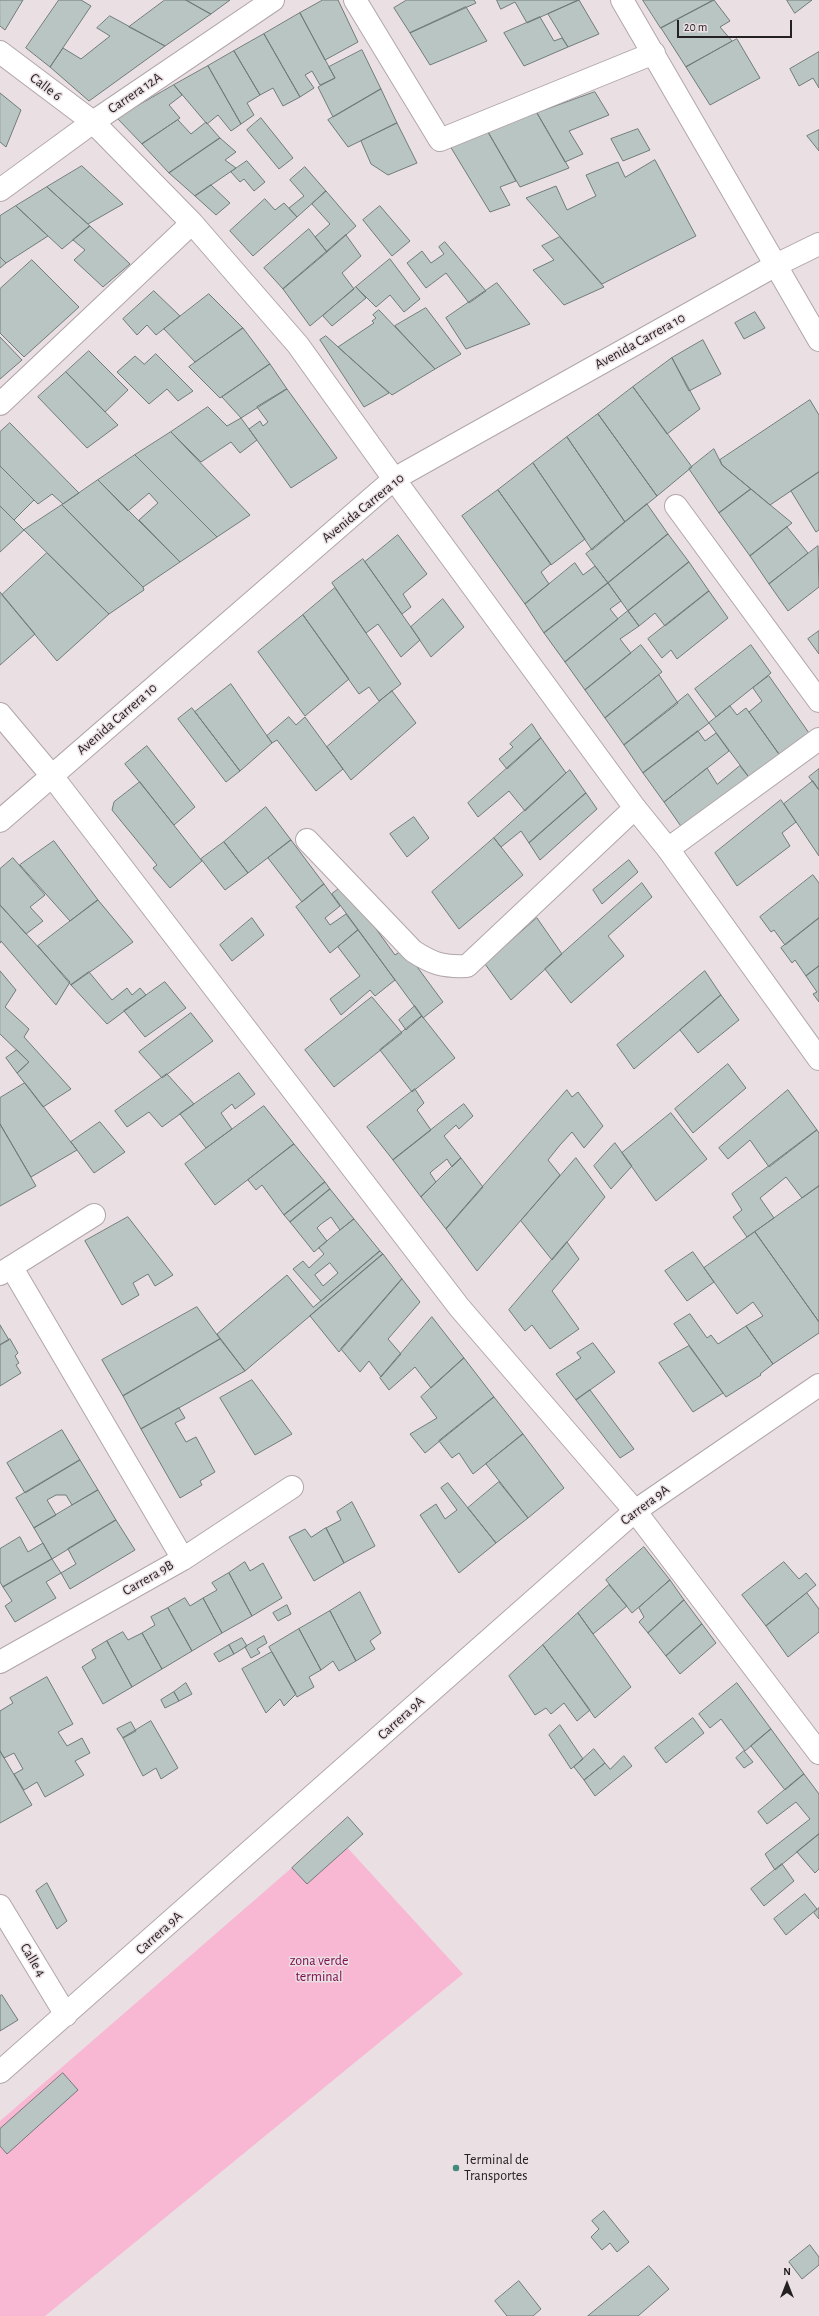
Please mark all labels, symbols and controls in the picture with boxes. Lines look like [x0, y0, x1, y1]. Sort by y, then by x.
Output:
scale bar [679, 12, 794, 38]
text: 20 m [684, 21, 707, 33]
street label: Calle 6 [27, 69, 65, 105]
street label: Carrera 12A [105, 69, 165, 117]
street label: Avenida Carrera 10 [592, 309, 688, 373]
street label: Avenida Carrera 10 [318, 470, 408, 546]
street label: Avenida Carrera 10 [73, 679, 161, 759]
street label: Carrera 9A [617, 1481, 673, 1529]
street label: Carrera 9B [119, 1557, 177, 1599]
street label: Carrera 9A [374, 1693, 428, 1743]
street label: Carrera 9A [132, 1908, 186, 1958]
street label: Calle 4 [16, 1940, 50, 1980]
park label: zona verde terminal [290, 1953, 348, 1986]
place label: Terminal de Transportes [464, 2152, 529, 2184]
marker: Terminal de Transportes [451, 2163, 461, 2173]
north arrow [767, 2264, 807, 2304]
text: N [783, 2266, 791, 2277]

